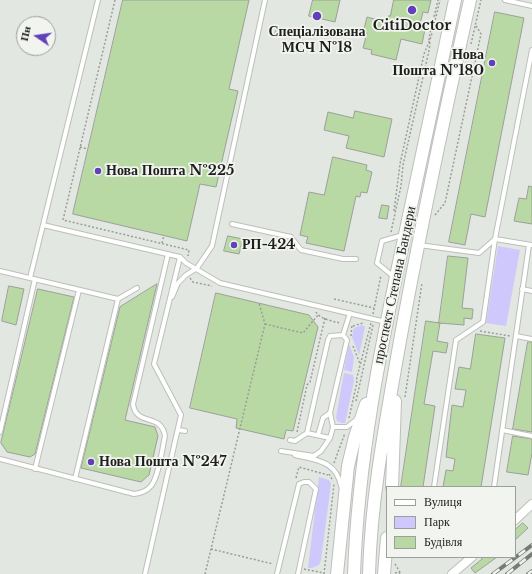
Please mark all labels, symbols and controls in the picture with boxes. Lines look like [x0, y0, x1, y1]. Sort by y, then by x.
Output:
marker: CitiDoctor [406, 4, 418, 16]
marker: Спеціалізована МСЧ №18 [311, 10, 323, 22]
north arrow [16, 16, 56, 56]
place label: CitiDoctor [373, 18, 451, 34]
place label: Спеціалізована МСЧ №18 [268, 24, 366, 56]
text: Пн [17, 25, 34, 42]
place label: Нова Пошта №180 [392, 47, 484, 80]
marker: Нова Пошта №180 [487, 58, 497, 68]
place label: Нова Пошта №225 [106, 163, 234, 179]
marker: Нова Пошта №225 [93, 166, 103, 176]
street label: проспект Степана Бандери [370, 205, 420, 365]
place label: РП-424 [242, 237, 296, 253]
marker: РП-424 [229, 240, 239, 250]
place label: Нова Пошта №247 [99, 454, 226, 470]
marker: Нова Пошта №247 [86, 457, 96, 467]
legend [386, 486, 516, 558]
text: Вулиця [424, 494, 462, 509]
text: Парк [424, 514, 450, 529]
text: Будівля [424, 534, 462, 549]

